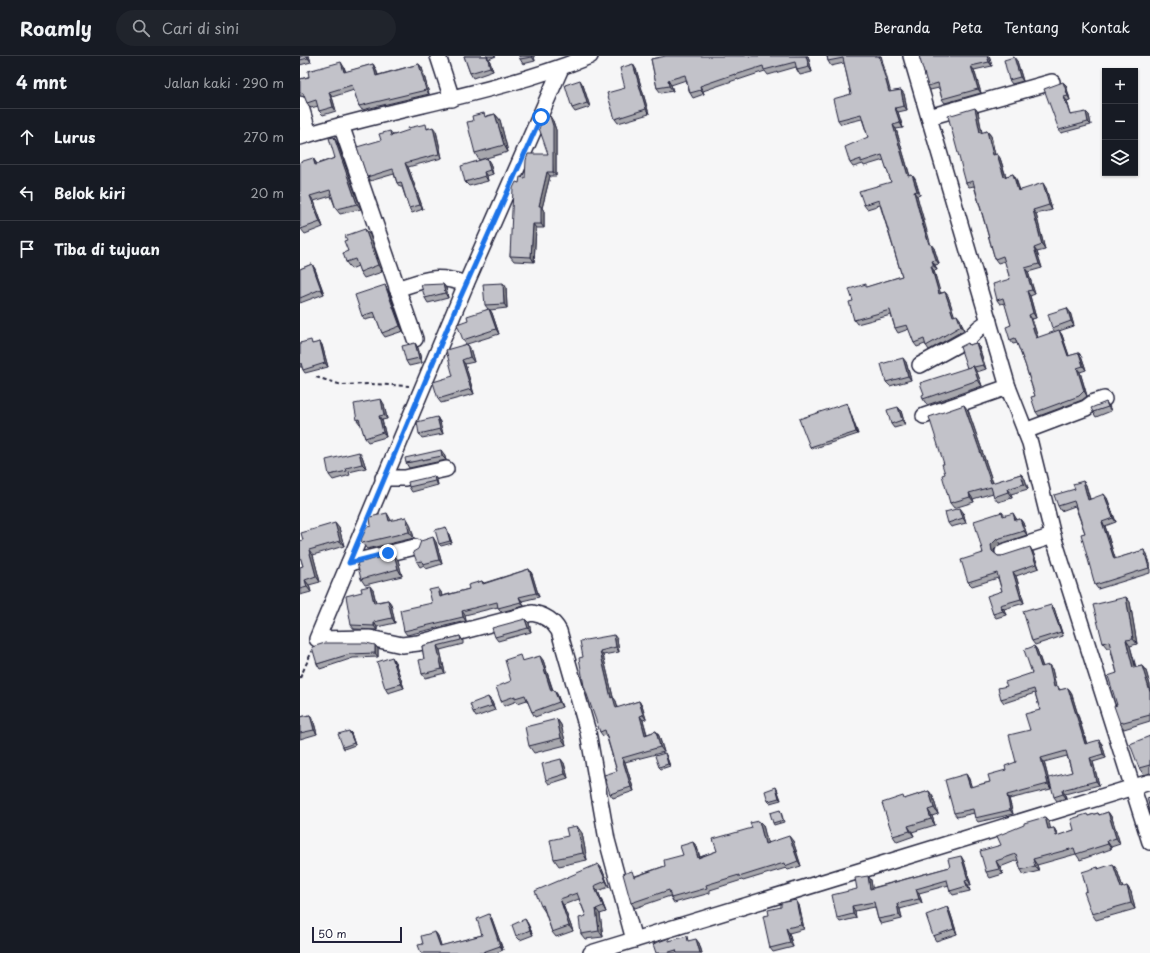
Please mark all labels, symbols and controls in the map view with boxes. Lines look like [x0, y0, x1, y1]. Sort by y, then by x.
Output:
search box [116, 10, 396, 46]
text: Roamly [20, 14, 92, 42]
text: Cari di sini [162, 16, 239, 39]
icon: search [130, 17, 152, 39]
text: Beranda [873, 17, 930, 38]
text: Peta [952, 17, 982, 38]
text: Tentang [1004, 17, 1059, 38]
text: Kontak [1081, 17, 1130, 38]
map controls [1102, 68, 1138, 176]
button: + [1102, 68, 1138, 104]
text: 4 mnt [16, 69, 67, 95]
text: Jalan kaki · 290 m [164, 73, 284, 92]
button: − [1102, 104, 1138, 140]
route start [532, 108, 550, 126]
text: Lurus [54, 125, 95, 148]
icon: ahead [16, 126, 38, 148]
text: 270 m [243, 127, 284, 146]
button: layers [1102, 140, 1138, 176]
text: Belok kiri [54, 181, 125, 204]
icon: left [16, 182, 38, 204]
text: 20 m [250, 183, 284, 202]
text: Tiba di tujuan [54, 237, 160, 260]
icon: arrive [16, 238, 38, 260]
route end [379, 544, 397, 562]
scale bar [312, 925, 402, 944]
text: 50 m [318, 925, 347, 942]

